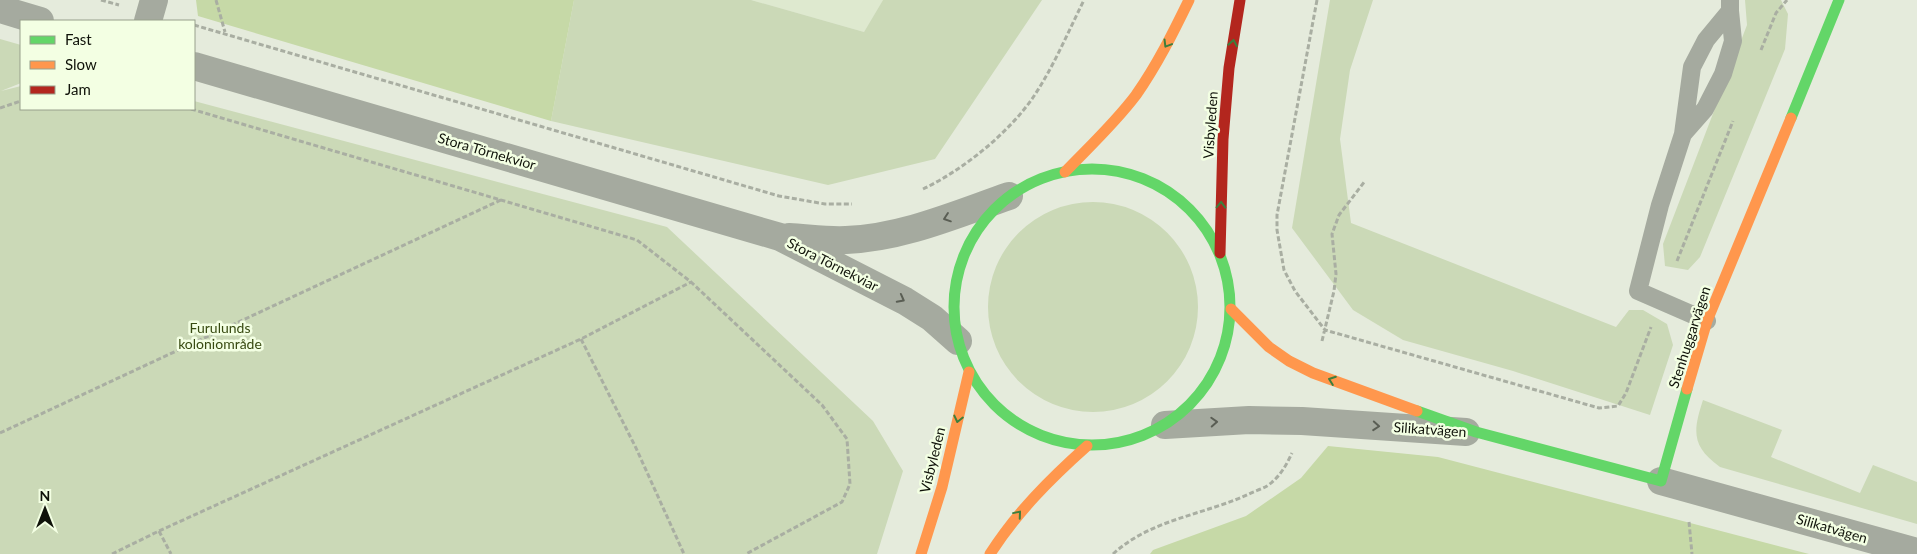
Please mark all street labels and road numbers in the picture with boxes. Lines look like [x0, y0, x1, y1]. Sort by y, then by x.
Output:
street label: Visbyleden [1199, 91, 1221, 159]
street label: Stora Törnekvior [436, 129, 538, 173]
street label: Stora Törnekviar [785, 234, 881, 294]
street label: Stenhuggarvägen [1665, 284, 1713, 390]
street label: Silikatvägen [1393, 418, 1467, 440]
street label: Visbyleden [916, 425, 948, 495]
street label: Silikatvägen [1795, 510, 1869, 546]

